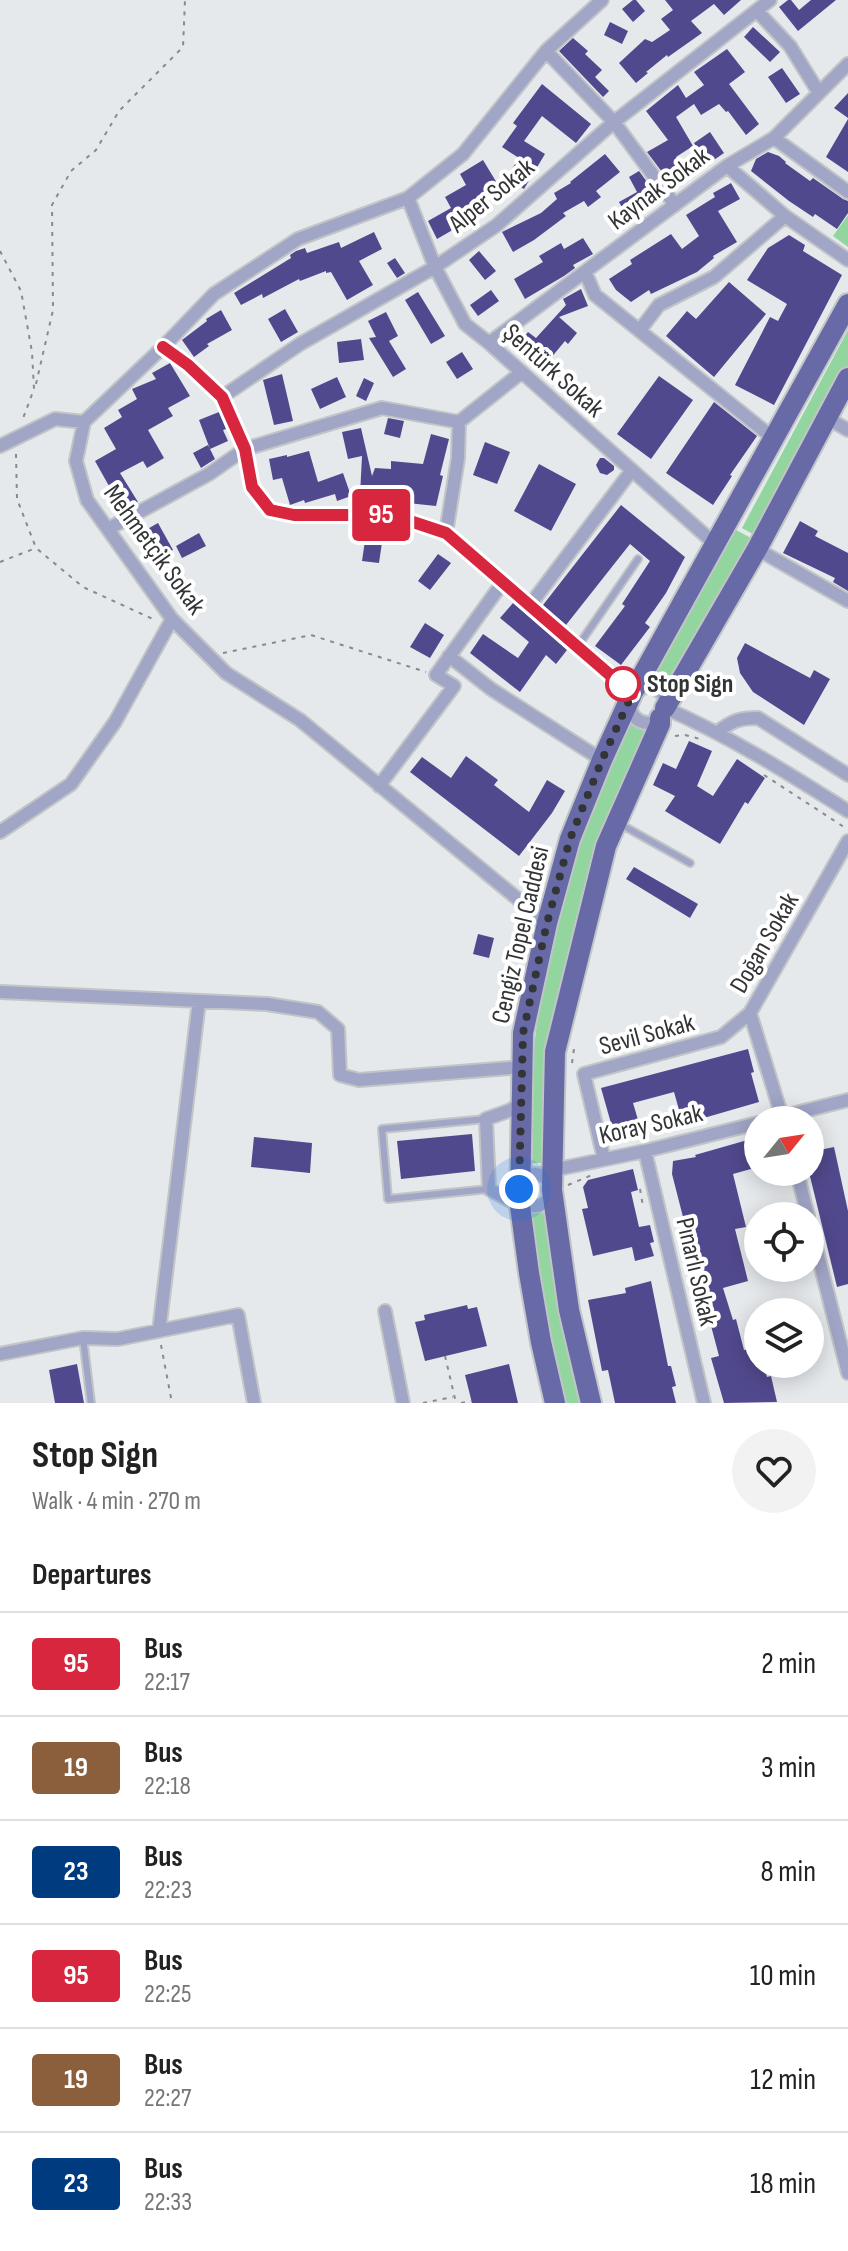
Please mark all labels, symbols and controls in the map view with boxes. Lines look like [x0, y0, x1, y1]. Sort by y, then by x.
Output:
street label: Kaynak Sokak [602, 141, 716, 237]
street label: Alper Sokak [442, 152, 541, 240]
street label: Şentürk Sokak [496, 318, 610, 424]
street label: Mehmetçik Sokak [97, 479, 212, 621]
line badge: 95 [345, 489, 417, 541]
text: 95 [368, 498, 394, 531]
marker: Stop Sign [606, 667, 640, 701]
place label: Stop Sign [647, 669, 733, 700]
street label: Cengiz Topel Caddesi [486, 843, 556, 1027]
street label: Doğan Sokak [724, 887, 806, 999]
street label: Sevil Sokak [596, 1007, 698, 1063]
street label: Koray Sokak [596, 1098, 706, 1152]
north arrow [744, 1106, 824, 1186]
map controls [744, 1106, 824, 1378]
your location [499, 1169, 539, 1209]
button: locate [744, 1202, 824, 1282]
street label: Pınarlı Sokak [669, 1215, 723, 1329]
button: layers [744, 1298, 824, 1378]
button: heart [732, 1429, 816, 1513]
text: Stop Sign [32, 1433, 158, 1478]
text: Walk · 4 min · 270 m [32, 1486, 201, 1517]
text: Departures [32, 1557, 152, 1593]
text: Bus [144, 1631, 183, 1667]
text: 2 min [761, 1646, 816, 1682]
text: 95 [63, 1647, 89, 1680]
text: 22:17 [144, 1667, 190, 1698]
text: Bus [144, 1735, 183, 1771]
text: 3 min [761, 1750, 816, 1786]
text: 19 [64, 1751, 88, 1784]
text: 22:18 [144, 1771, 191, 1802]
text: Bus [144, 1839, 183, 1875]
text: 8 min [760, 1854, 816, 1890]
text: 23 [64, 1855, 88, 1888]
text: 22:23 [144, 1875, 192, 1906]
text: Bus [144, 1943, 183, 1979]
text: 10 min [750, 1958, 816, 1994]
text: 95 [63, 1959, 89, 1992]
text: 22:25 [144, 1979, 192, 2010]
text: Bus [144, 2047, 183, 2083]
text: 12 min [750, 2062, 816, 2098]
text: 19 [64, 2063, 88, 2096]
text: 22:27 [144, 2083, 192, 2114]
text: Bus [144, 2151, 183, 2187]
text: 18 min [750, 2166, 816, 2202]
text: 23 [64, 2167, 88, 2200]
text: 22:33 [144, 2187, 192, 2218]

